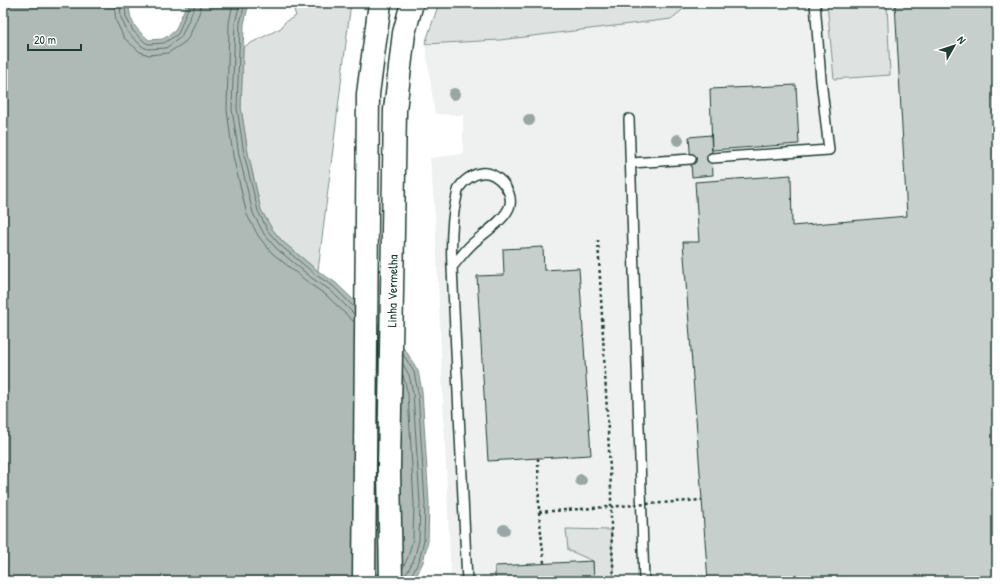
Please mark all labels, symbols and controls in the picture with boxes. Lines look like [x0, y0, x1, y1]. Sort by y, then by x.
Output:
scale bar [28, 26, 81, 52]
north arrow [934, 26, 974, 66]
text: 20 m [34, 31, 56, 48]
text: N [954, 33, 969, 46]
street label: Linha Vermelha [382, 255, 402, 327]

